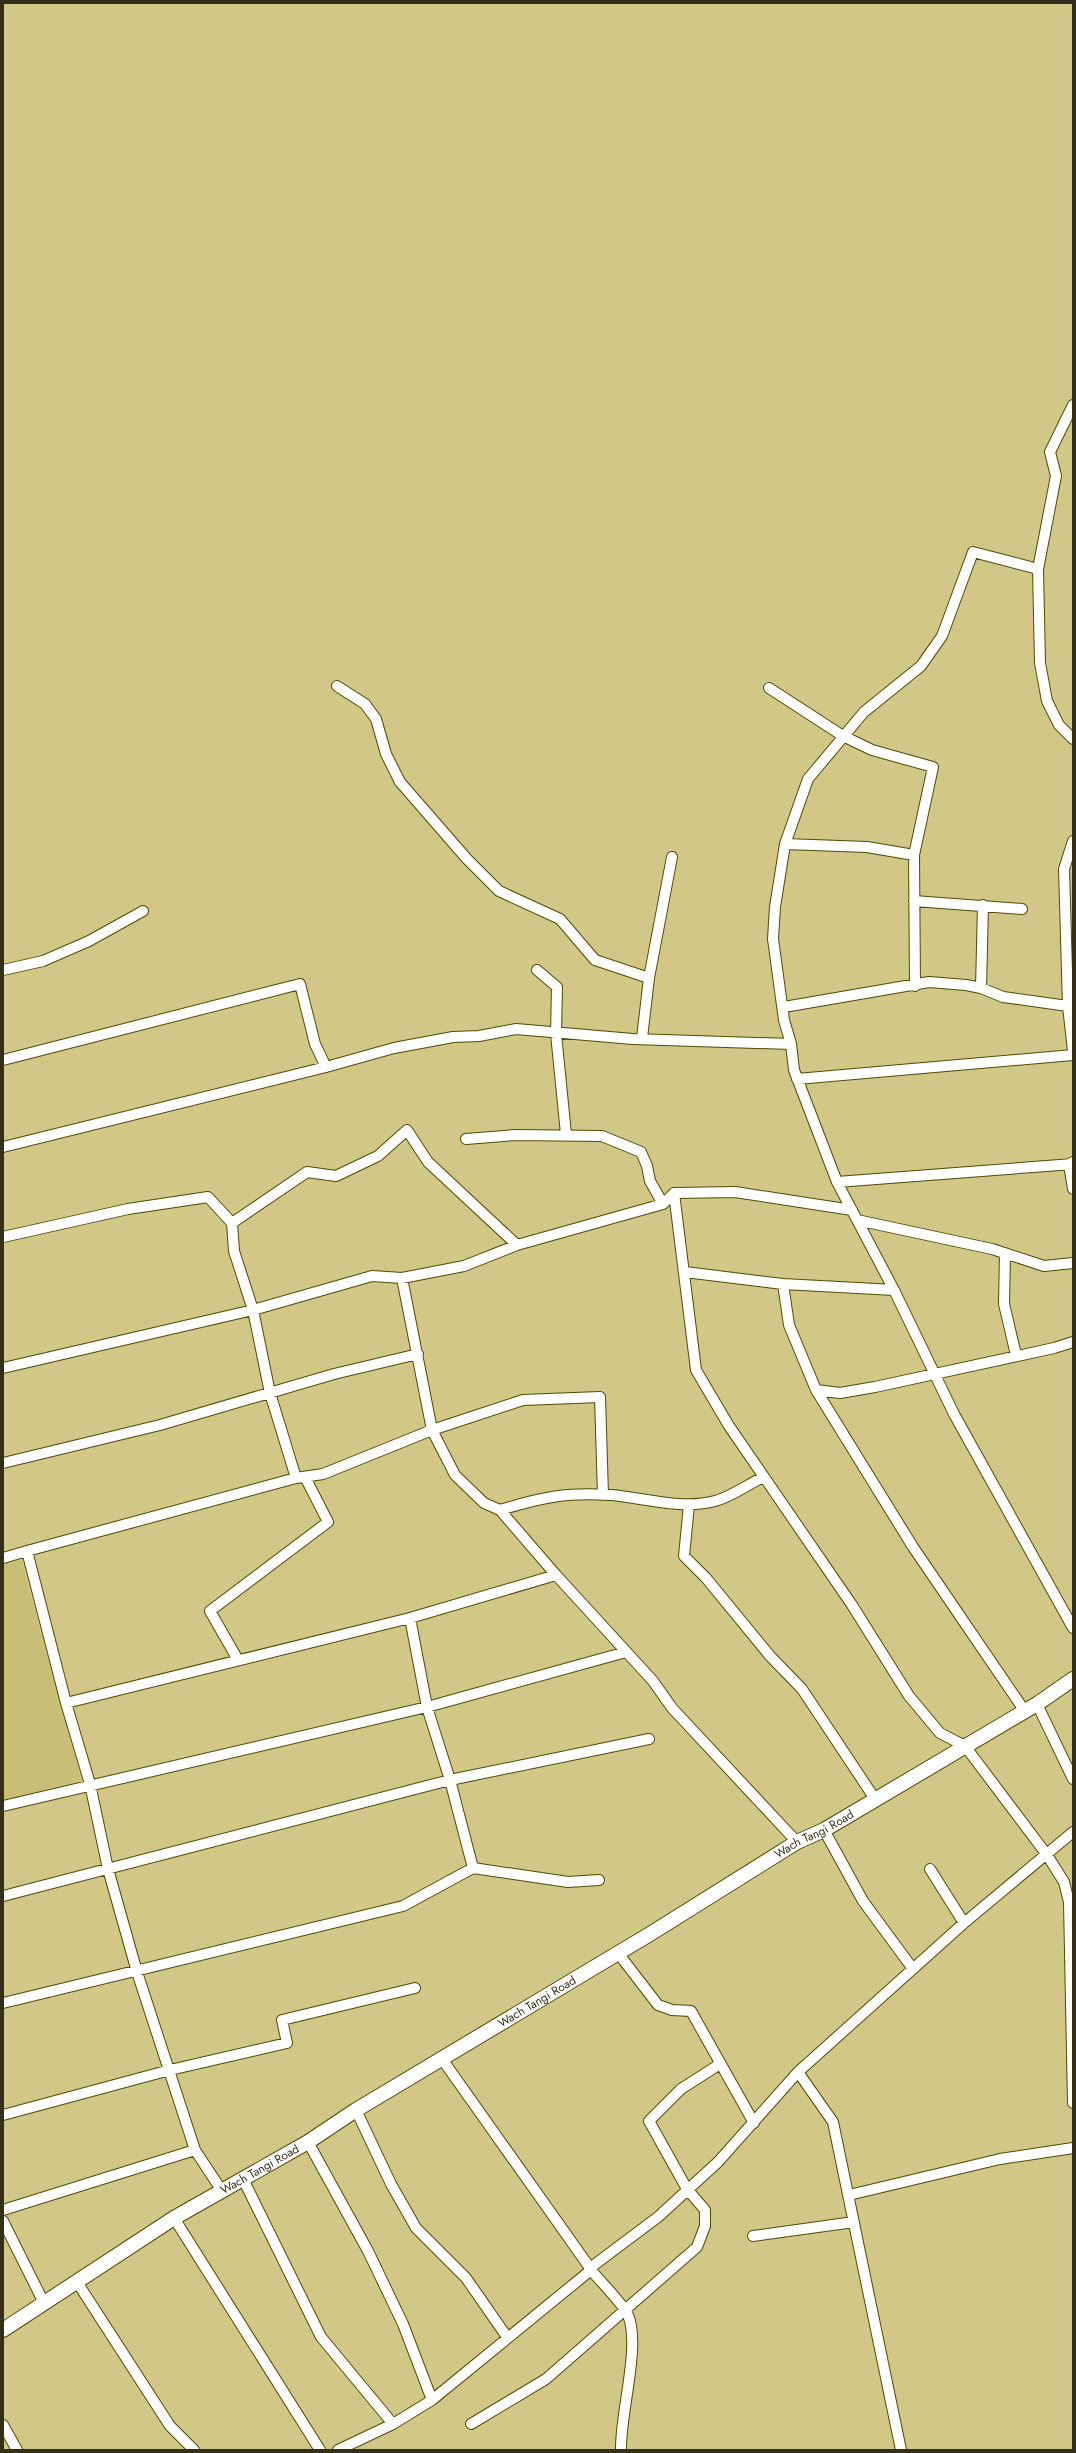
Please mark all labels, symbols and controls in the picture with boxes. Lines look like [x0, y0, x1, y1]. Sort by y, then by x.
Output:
street label: Wach Tangi Road [771, 1805, 857, 1863]
street label: Wach Tangi Road [494, 1971, 579, 2032]
street label: Wach Tangi Road [217, 2140, 303, 2199]

